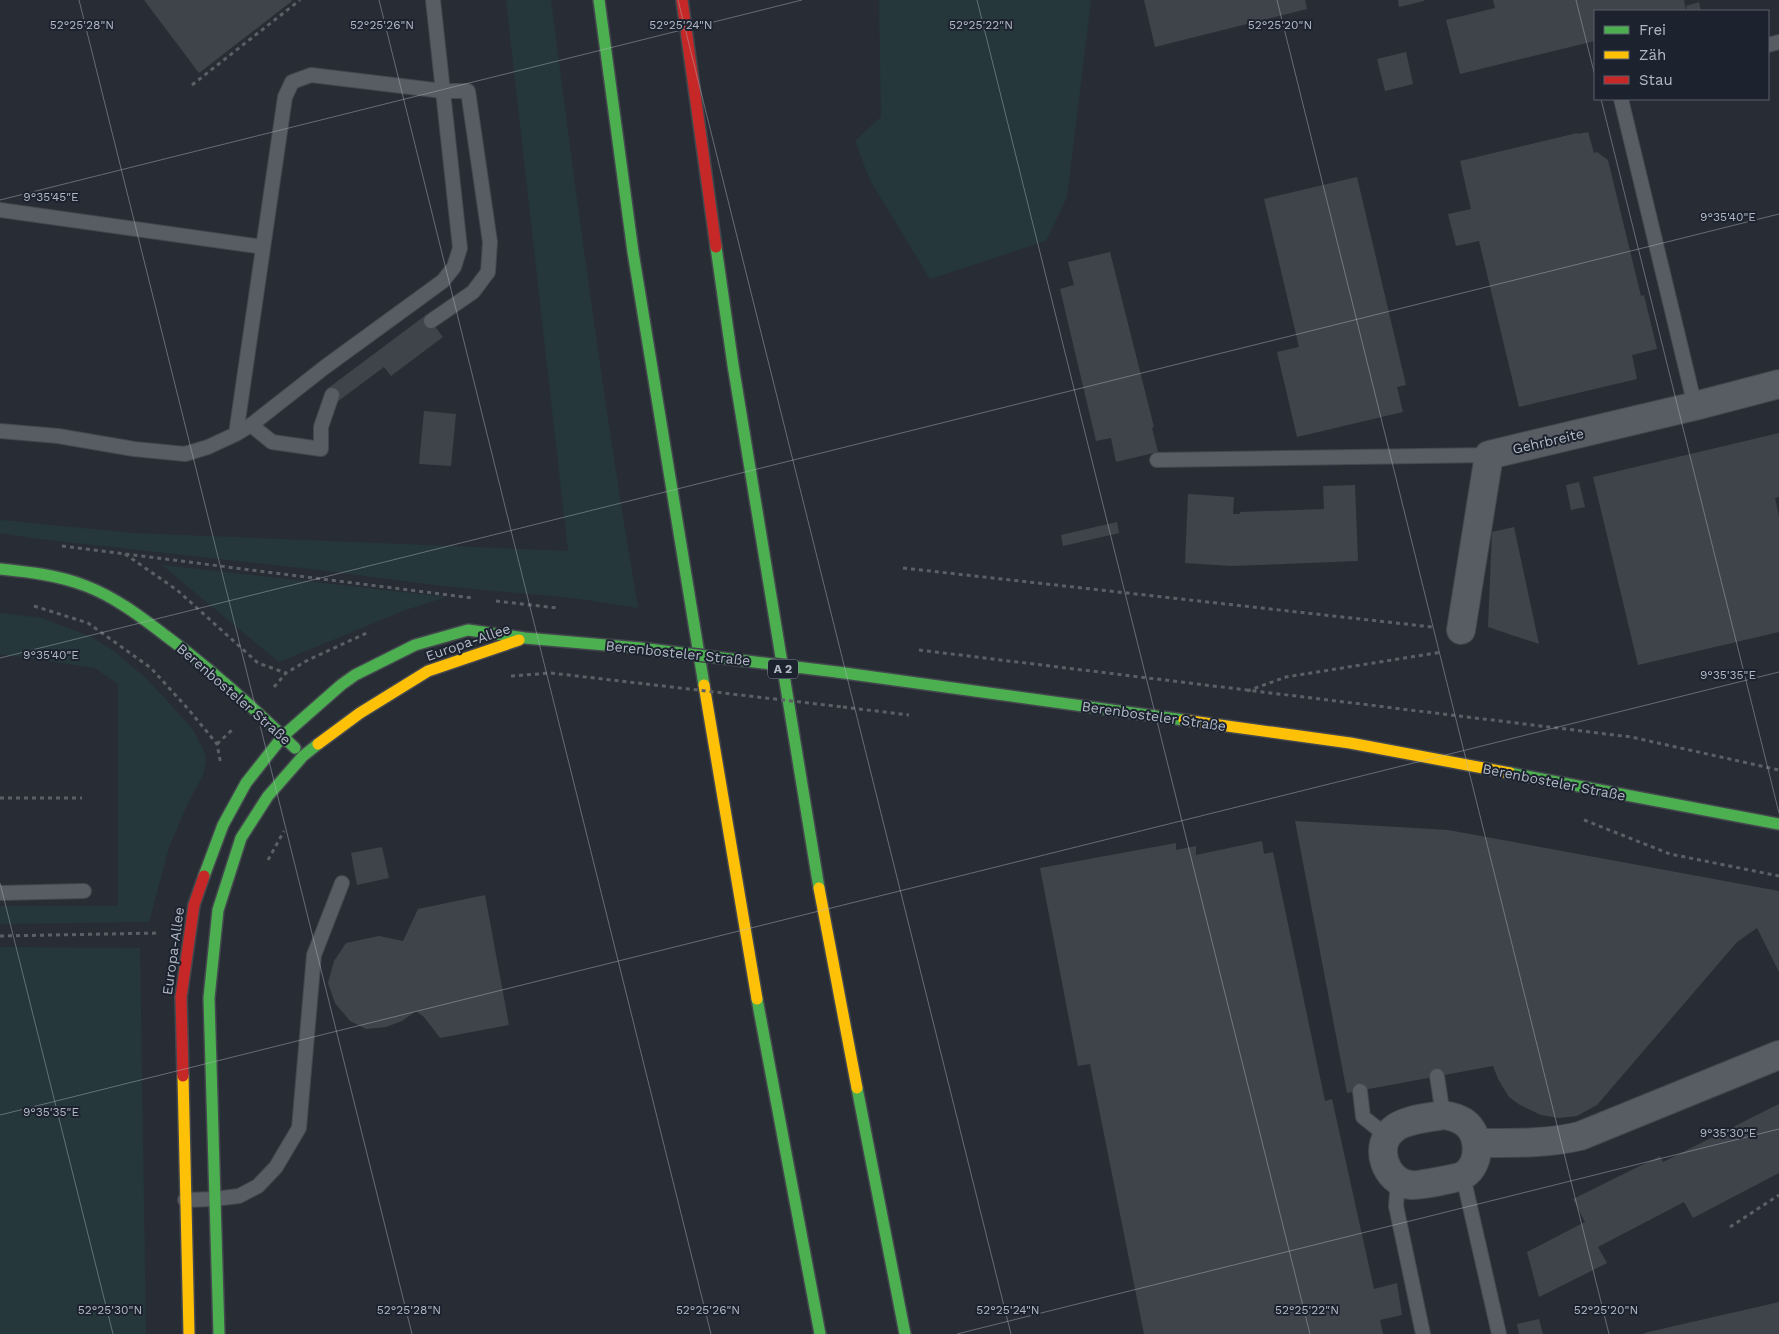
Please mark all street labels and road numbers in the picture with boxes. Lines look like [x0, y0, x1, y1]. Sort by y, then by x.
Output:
street label: Gehrbreite [1511, 425, 1585, 457]
street label: Europa-Allee [424, 620, 512, 664]
street label: Berenbosteler Straße [605, 637, 751, 669]
street label: Berenbosteler Straße [174, 640, 294, 748]
road number: A 2 [768, 660, 798, 679]
street label: Berenbosteler Straße [1081, 698, 1227, 734]
street label: Berenbosteler Straße [1481, 760, 1627, 804]
street label: Europa-Allee [159, 906, 187, 996]

